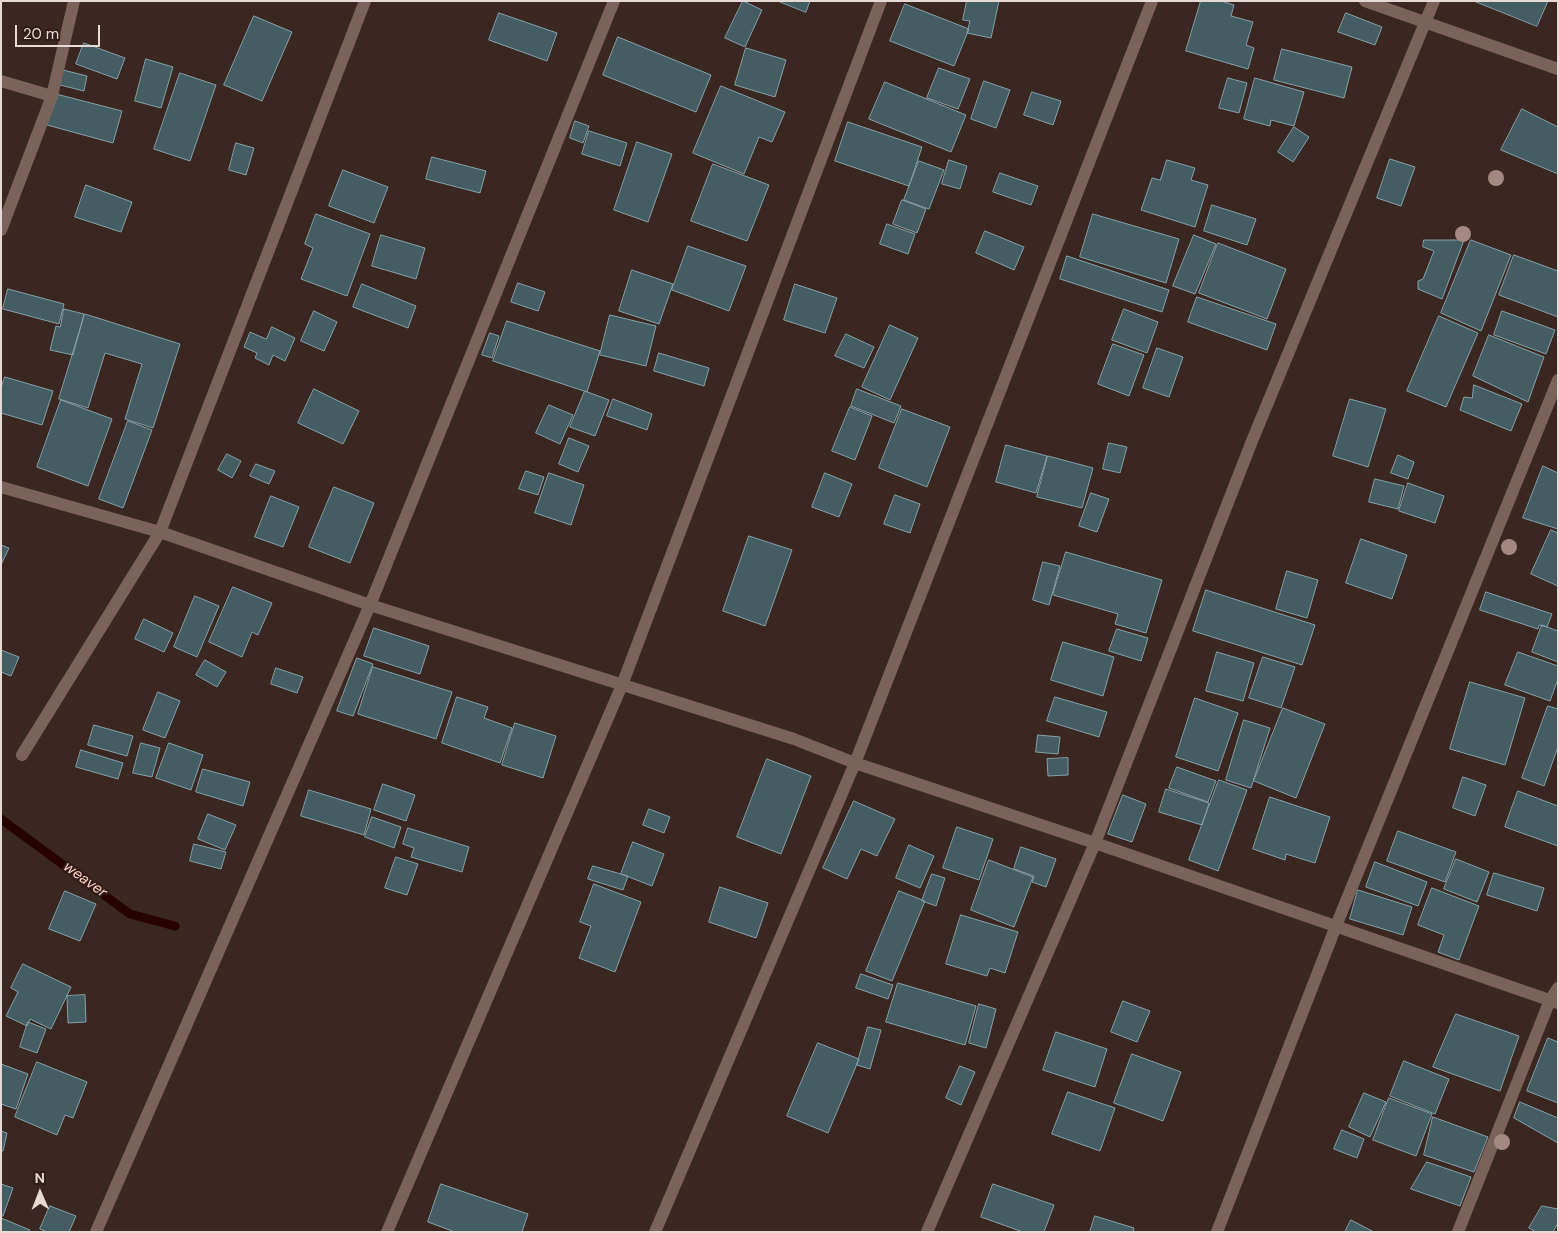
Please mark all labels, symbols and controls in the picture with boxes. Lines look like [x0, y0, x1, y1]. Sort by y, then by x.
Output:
scale bar [18, 15, 102, 47]
text: 20 m [23, 24, 59, 44]
water label: weaver [60, 858, 110, 902]
north arrow [15, 1168, 65, 1218]
text: N [34, 1169, 45, 1187]

